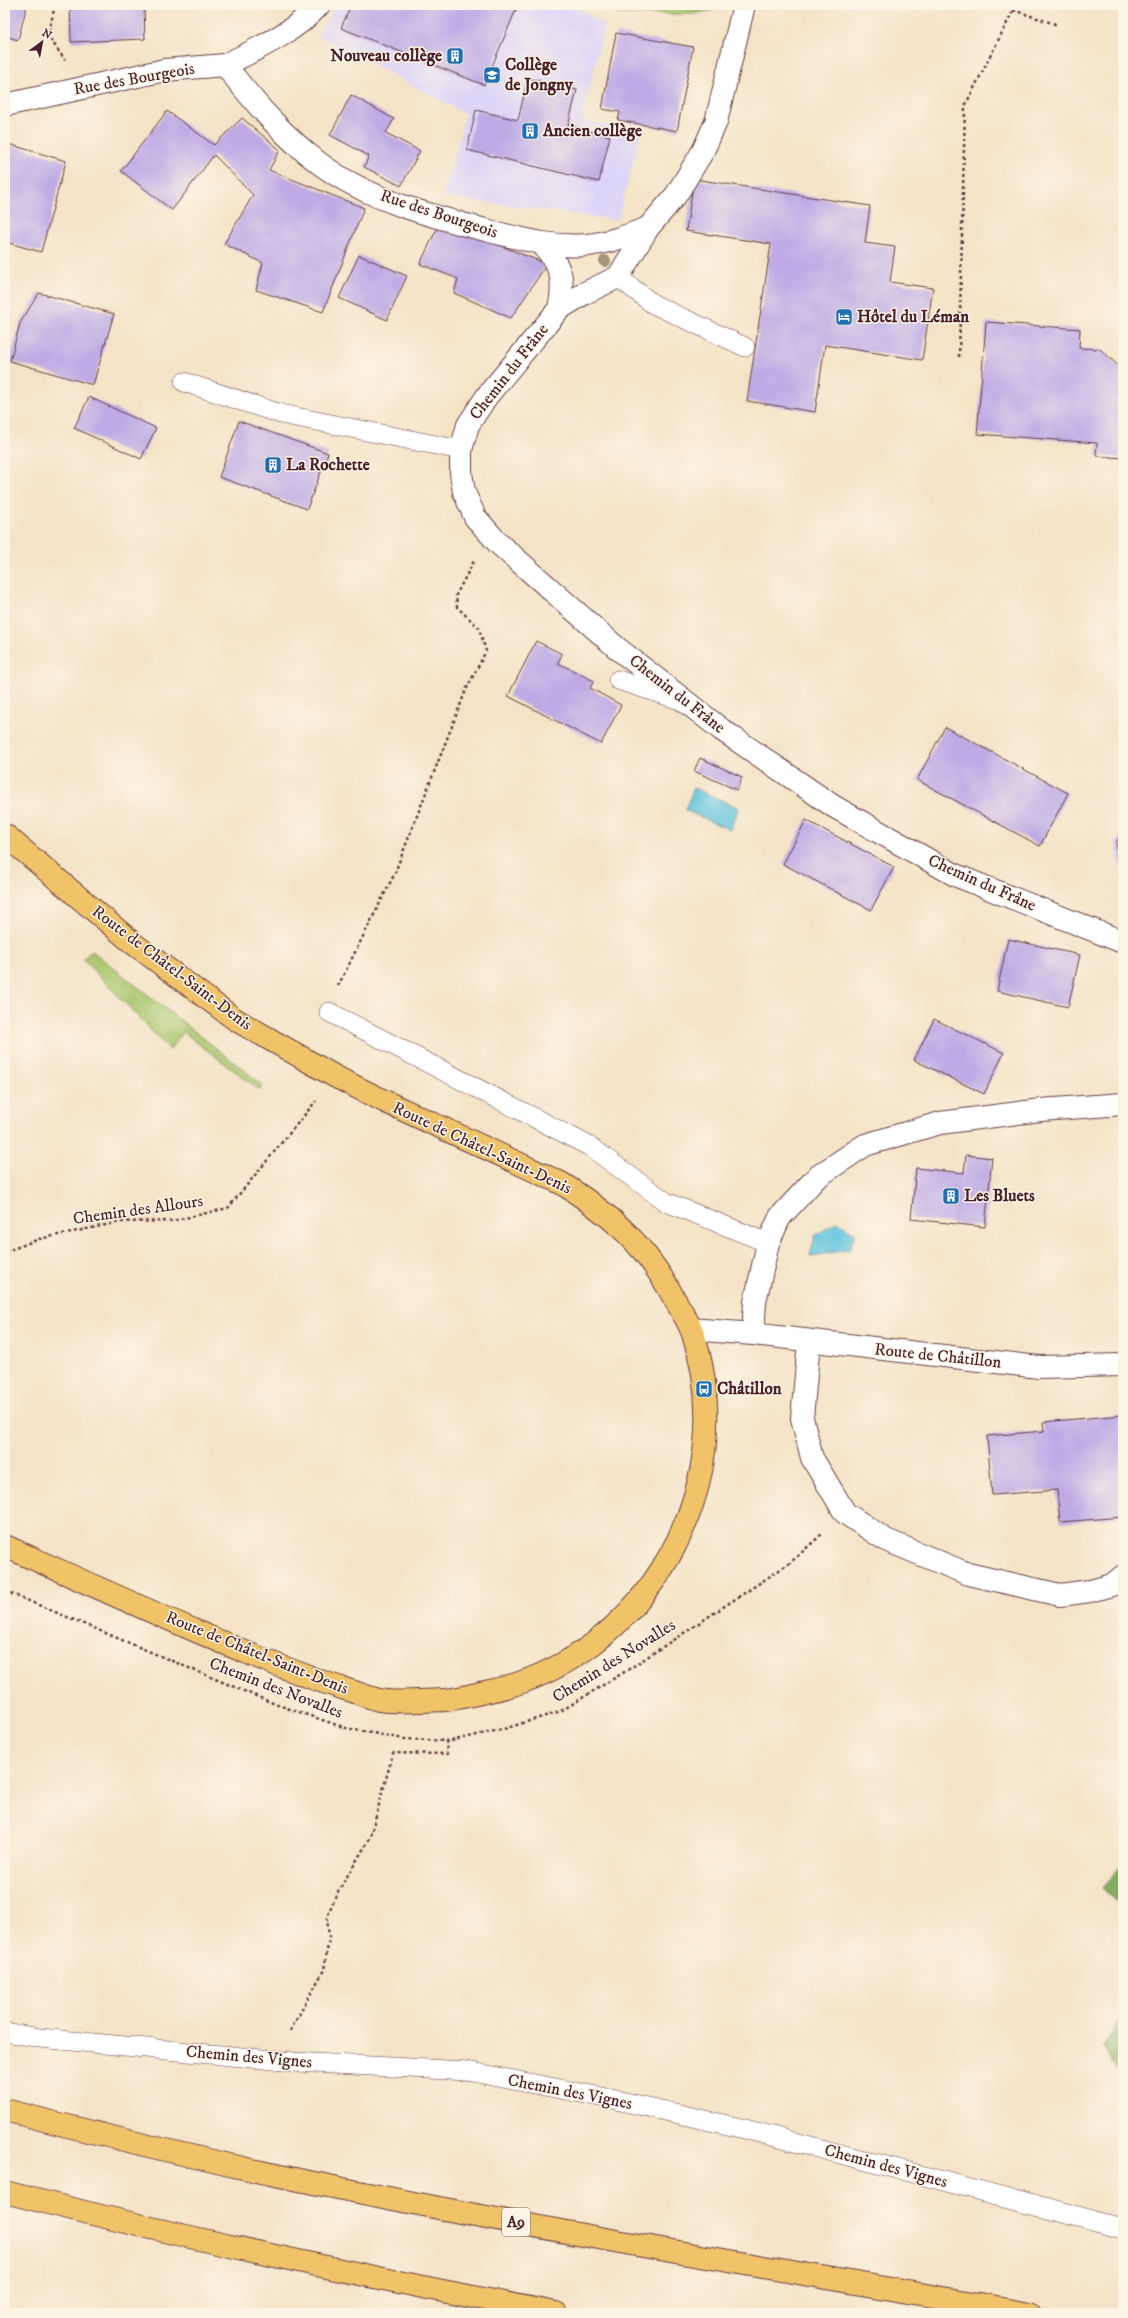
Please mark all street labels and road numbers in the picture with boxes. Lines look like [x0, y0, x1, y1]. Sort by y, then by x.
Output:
street label: Rue des Bourgeois [72, 57, 196, 100]
street label: Rue des Bourgeois [377, 185, 501, 243]
street label: Chemin du Frâne [465, 319, 553, 425]
street label: Chemin du Frâne [624, 650, 730, 738]
street label: Chemin du Frâne [924, 849, 1040, 917]
street label: Route de Châtel-Saint-Denis [87, 900, 257, 1036]
street label: Route de Châtel-Saint-Denis [389, 1097, 575, 1199]
street label: Chemin des Allours [72, 1190, 205, 1230]
street label: Route de Châtillon [873, 1338, 1003, 1374]
street label: Route de Châtel-Saint-Denis [162, 1606, 352, 1700]
street label: Chemin des Novalles [548, 1614, 680, 1708]
street label: Chemin des Novalles [206, 1652, 346, 1724]
street label: Chemin des Vignes [185, 2041, 313, 2074]
street label: Chemin des Vignes [506, 2069, 635, 2115]
street label: Chemin des Vignes [822, 2139, 950, 2193]
road number: A9 [502, 2208, 530, 2236]

